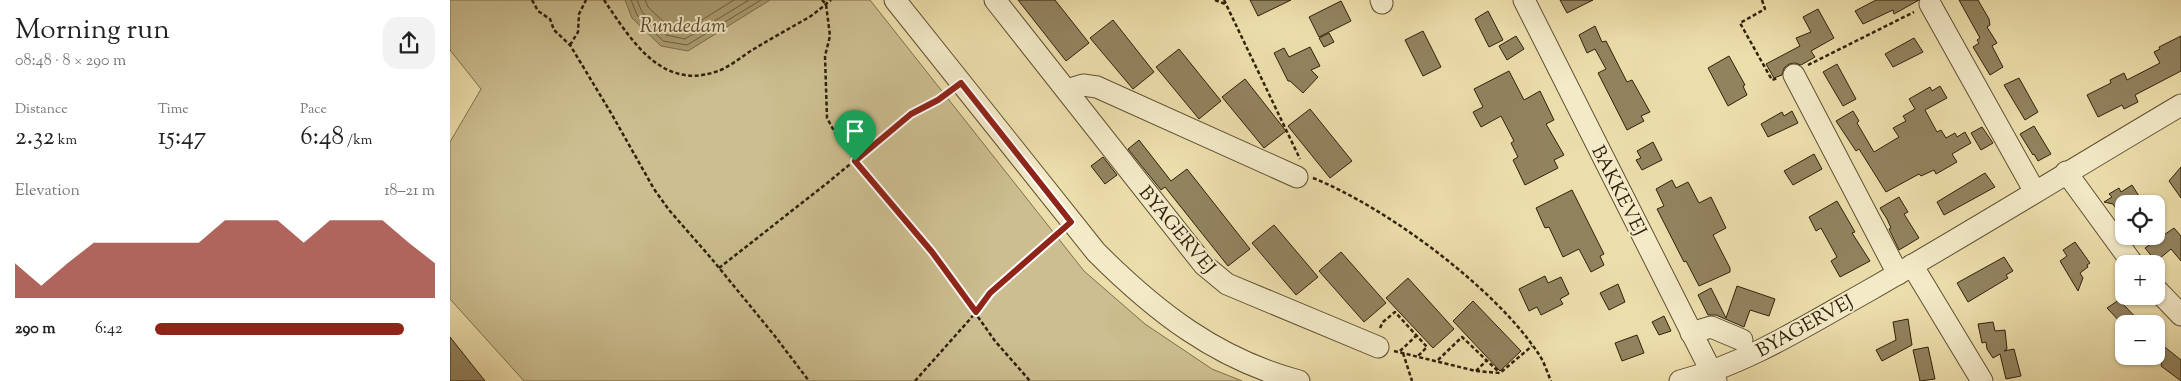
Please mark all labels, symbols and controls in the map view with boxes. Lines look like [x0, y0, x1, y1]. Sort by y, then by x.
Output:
text: Morning run [15, 11, 170, 51]
water label: Rundedam [640, 13, 726, 42]
button: share [383, 17, 435, 69]
text: 08:48 · 8 × 290 m [15, 50, 126, 73]
text: Distance [15, 100, 68, 120]
text: Time [158, 100, 189, 120]
text: Pace [300, 100, 327, 120]
pin [834, 110, 876, 161]
icon: arrive [841, 117, 869, 145]
text: 2.32 [15, 120, 55, 156]
text: 15:47 [158, 120, 206, 156]
text: 6:48 [300, 120, 344, 156]
text: km [55, 131, 77, 151]
text: /km [344, 131, 372, 151]
street label: BAKKEVEJ [1583, 141, 1652, 241]
text: Elevation [15, 180, 80, 203]
text: 18–21 m [384, 180, 435, 203]
street label: BYAGERVEJ [1131, 181, 1221, 281]
map controls [2115, 195, 2165, 365]
button: locate [2115, 195, 2165, 245]
button: + [2115, 255, 2165, 305]
street label: BYAGERVEJ [1752, 289, 1859, 365]
button: − [2115, 315, 2165, 365]
text: 290 m [15, 318, 55, 341]
text: 6:42 [95, 318, 123, 341]

